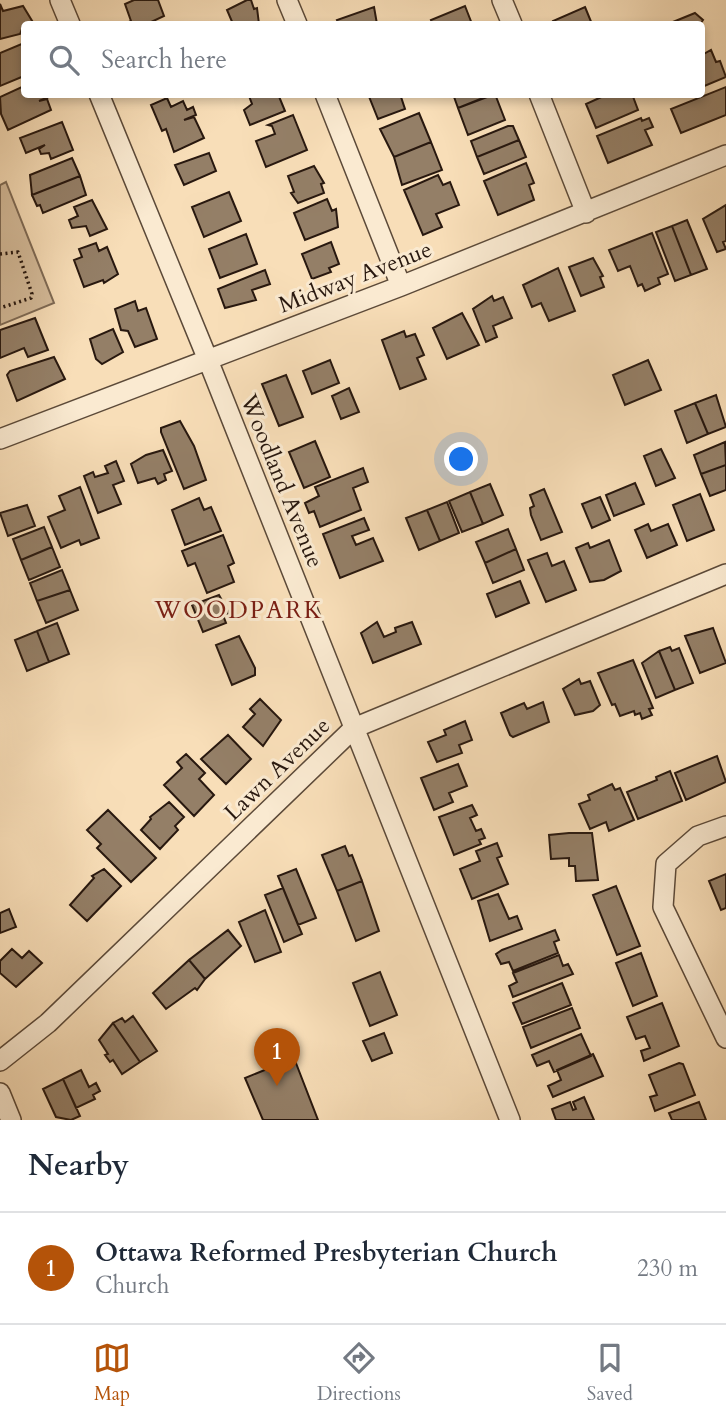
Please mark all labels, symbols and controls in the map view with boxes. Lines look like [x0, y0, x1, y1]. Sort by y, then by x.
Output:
search box [21, 21, 705, 98]
icon: search [45, 41, 83, 79]
text: Search here [101, 42, 227, 77]
street label: Midway Avenue [274, 234, 436, 320]
street label: Woodland Avenue [233, 389, 331, 572]
your location [444, 442, 478, 476]
district label: WOODPARK [153, 594, 324, 627]
street label: Lawn Avenue [217, 711, 337, 827]
pin: 1 [254, 1028, 300, 1086]
text: Nearby [28, 1145, 129, 1186]
text: Ottawa Reformed Presbyterian Church [95, 1235, 558, 1270]
text: 1 [45, 1253, 57, 1284]
text: 230 m [637, 1253, 698, 1284]
text: Church [95, 1270, 169, 1301]
tab: Map [93, 1339, 131, 1407]
tab: Directions [317, 1339, 401, 1407]
tab: Saved [587, 1339, 633, 1407]

